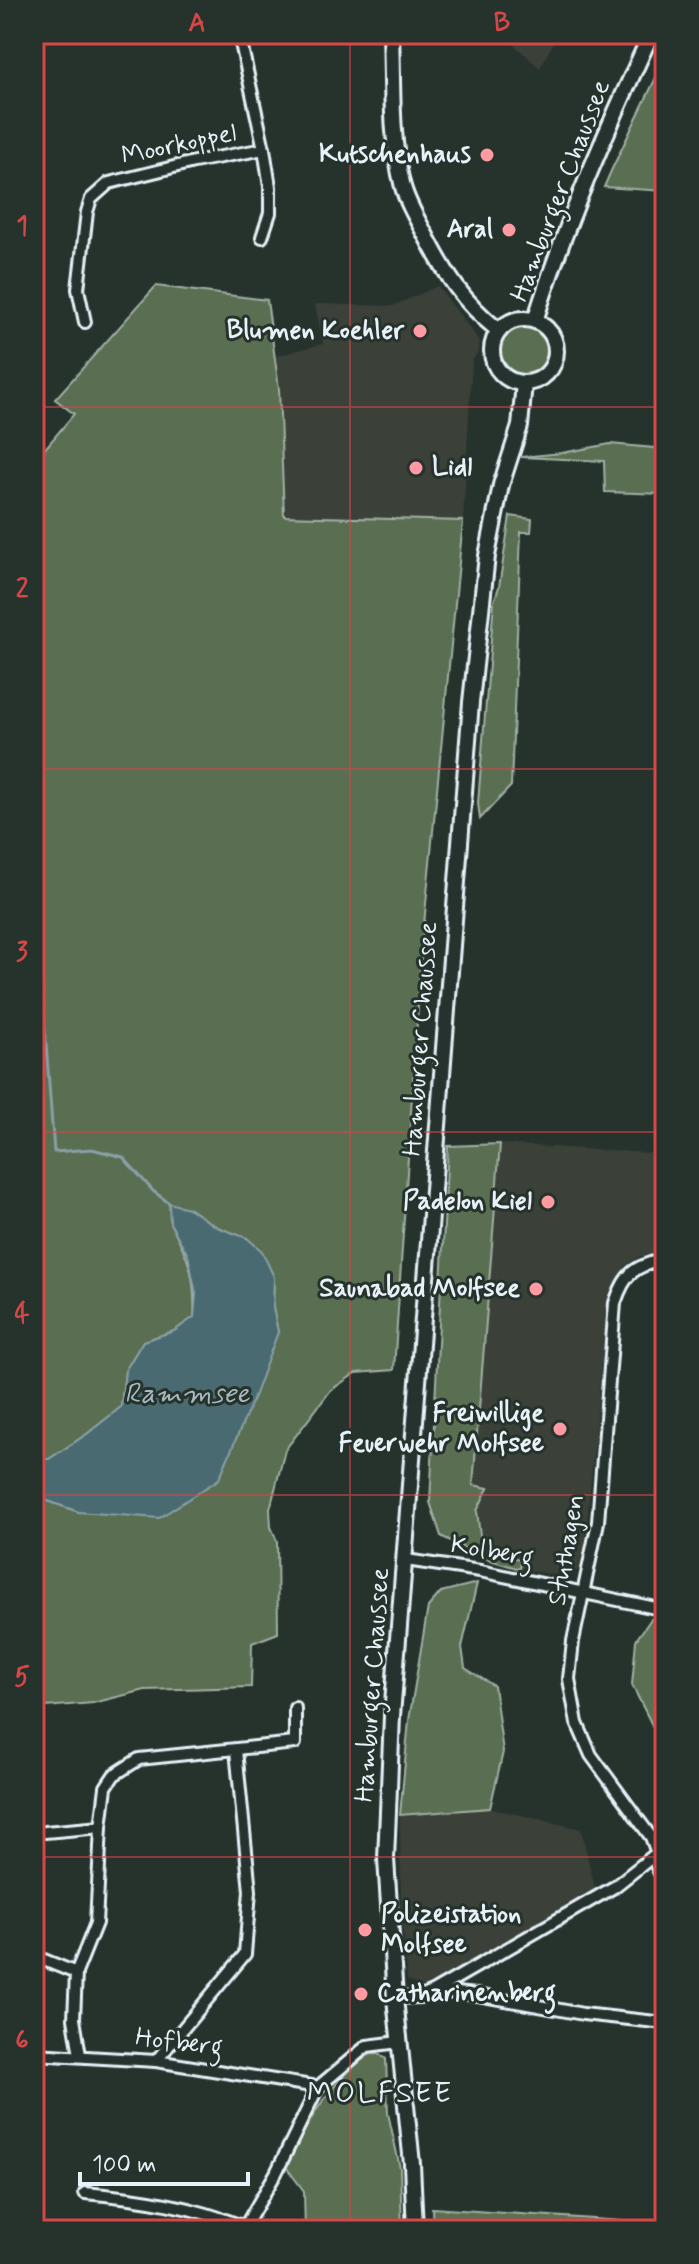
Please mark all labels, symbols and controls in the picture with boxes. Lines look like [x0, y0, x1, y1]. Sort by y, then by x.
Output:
text: A [188, 7, 206, 41]
text: B [494, 7, 510, 41]
street label: Hamburger Chaussee [503, 75, 622, 308]
street label: Moorkoppel [118, 116, 240, 174]
place label: Kutschenhaus [319, 138, 471, 172]
marker: Kutschenhaus [478, 146, 496, 164]
text: 1 [16, 210, 28, 244]
place label: Aral [447, 213, 493, 247]
marker: Aral [500, 221, 518, 239]
place label: Blumen Koehler [227, 314, 405, 348]
marker: Blumen Koehler [411, 322, 429, 340]
place label: Lidl [432, 451, 472, 485]
marker: Lidl [407, 459, 425, 477]
text: 2 [16, 573, 29, 607]
street label: Hamburger Chaussee [396, 920, 449, 1158]
text: 3 [16, 936, 28, 970]
place label: Padelon Kiel [403, 1185, 532, 1219]
marker: Padelon Kiel [539, 1193, 557, 1211]
place label: Saunabad Molfsee [319, 1272, 520, 1306]
marker: Saunabad Molfsee [527, 1280, 545, 1298]
text: 4 [14, 1298, 30, 1332]
water label: Rammsee [124, 1376, 250, 1413]
place label: Freiwillige Feuerwehr Molfsee [339, 1397, 544, 1461]
marker: Freiwillige Feuerwehr Molfsee [551, 1420, 569, 1438]
street label: Stuthagen [540, 1492, 594, 1608]
street label: Kolberg [447, 1528, 536, 1579]
street label: Hamburger Chaussee [348, 1566, 401, 1804]
text: 5 [14, 1661, 30, 1695]
place label: Polizeistation Molfsee [381, 1898, 521, 1962]
marker: Polizeistation Molfsee [356, 1921, 374, 1939]
place label: Catharinenberg [377, 1977, 556, 2014]
marker: Catharinenberg [352, 1985, 370, 2003]
street label: Hofberg [133, 2021, 225, 2068]
text: 6 [15, 2024, 29, 2058]
district label: MOLFSEE [307, 2074, 453, 2113]
scale bar [80, 2136, 248, 2186]
text: 100 m [92, 2150, 156, 2181]

